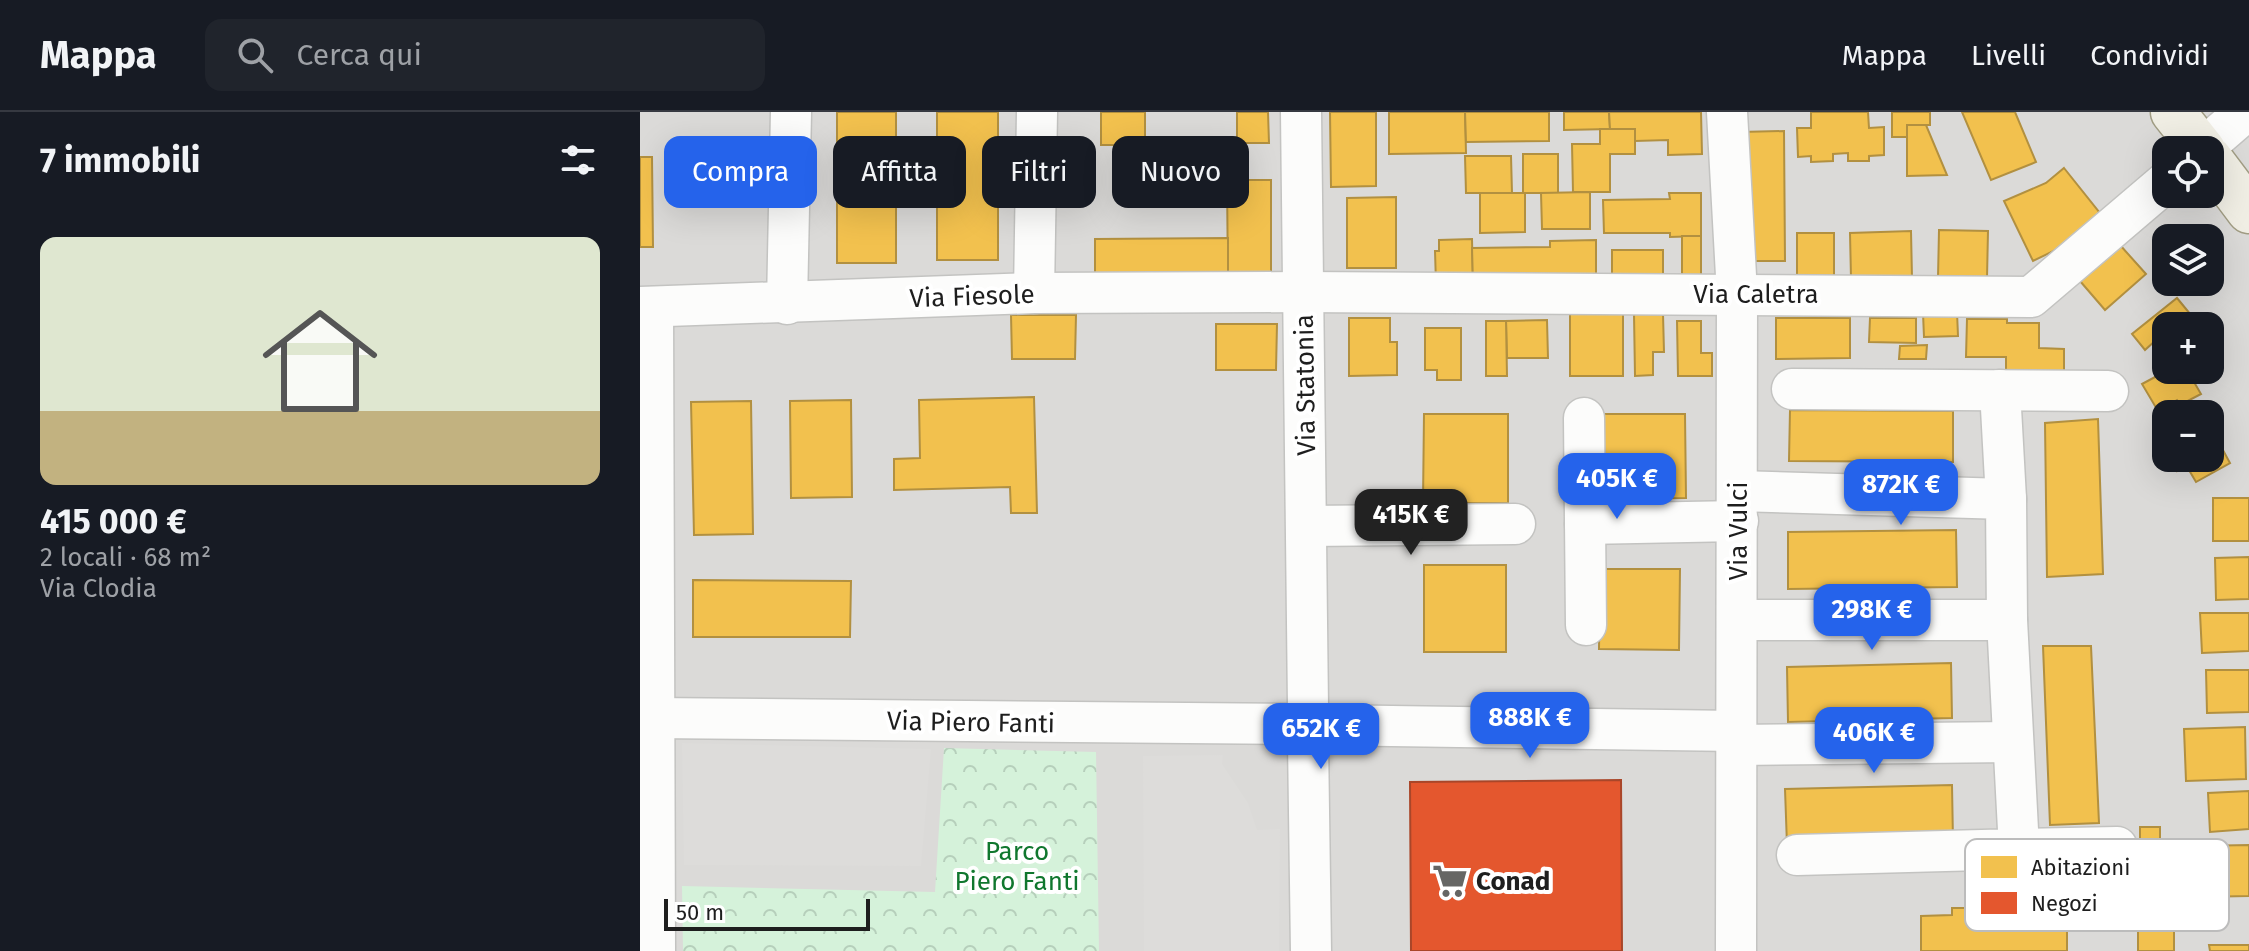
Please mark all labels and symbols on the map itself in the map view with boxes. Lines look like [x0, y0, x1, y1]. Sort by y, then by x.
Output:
street label: Via Fiesole [909, 279, 1035, 314]
street label: Via Caletra [1693, 279, 1819, 310]
street label: Via Statonia [1289, 314, 1322, 456]
pin: 405K € [1552, 453, 1682, 521]
pin: 872K € [1836, 459, 1966, 527]
street label: Via Vulci [1723, 481, 1754, 581]
pin: 415K € [1346, 489, 1476, 557]
pin: 298K € [1807, 584, 1937, 652]
pin: 888K € [1465, 692, 1595, 760]
pin: 652K € [1256, 703, 1386, 771]
street label: Via Piero Fanti [887, 706, 1055, 739]
pin: 406K € [1809, 707, 1939, 775]
park label: Parco Piero Fanti [954, 836, 1080, 897]
legend [1965, 839, 2229, 931]
text: Abitazioni [2031, 854, 2130, 881]
supermarket icon: Conad [1431, 862, 1469, 900]
place label: Conad [1476, 866, 1550, 897]
text: Negozi [2031, 890, 2098, 917]
scale bar [664, 895, 870, 931]

